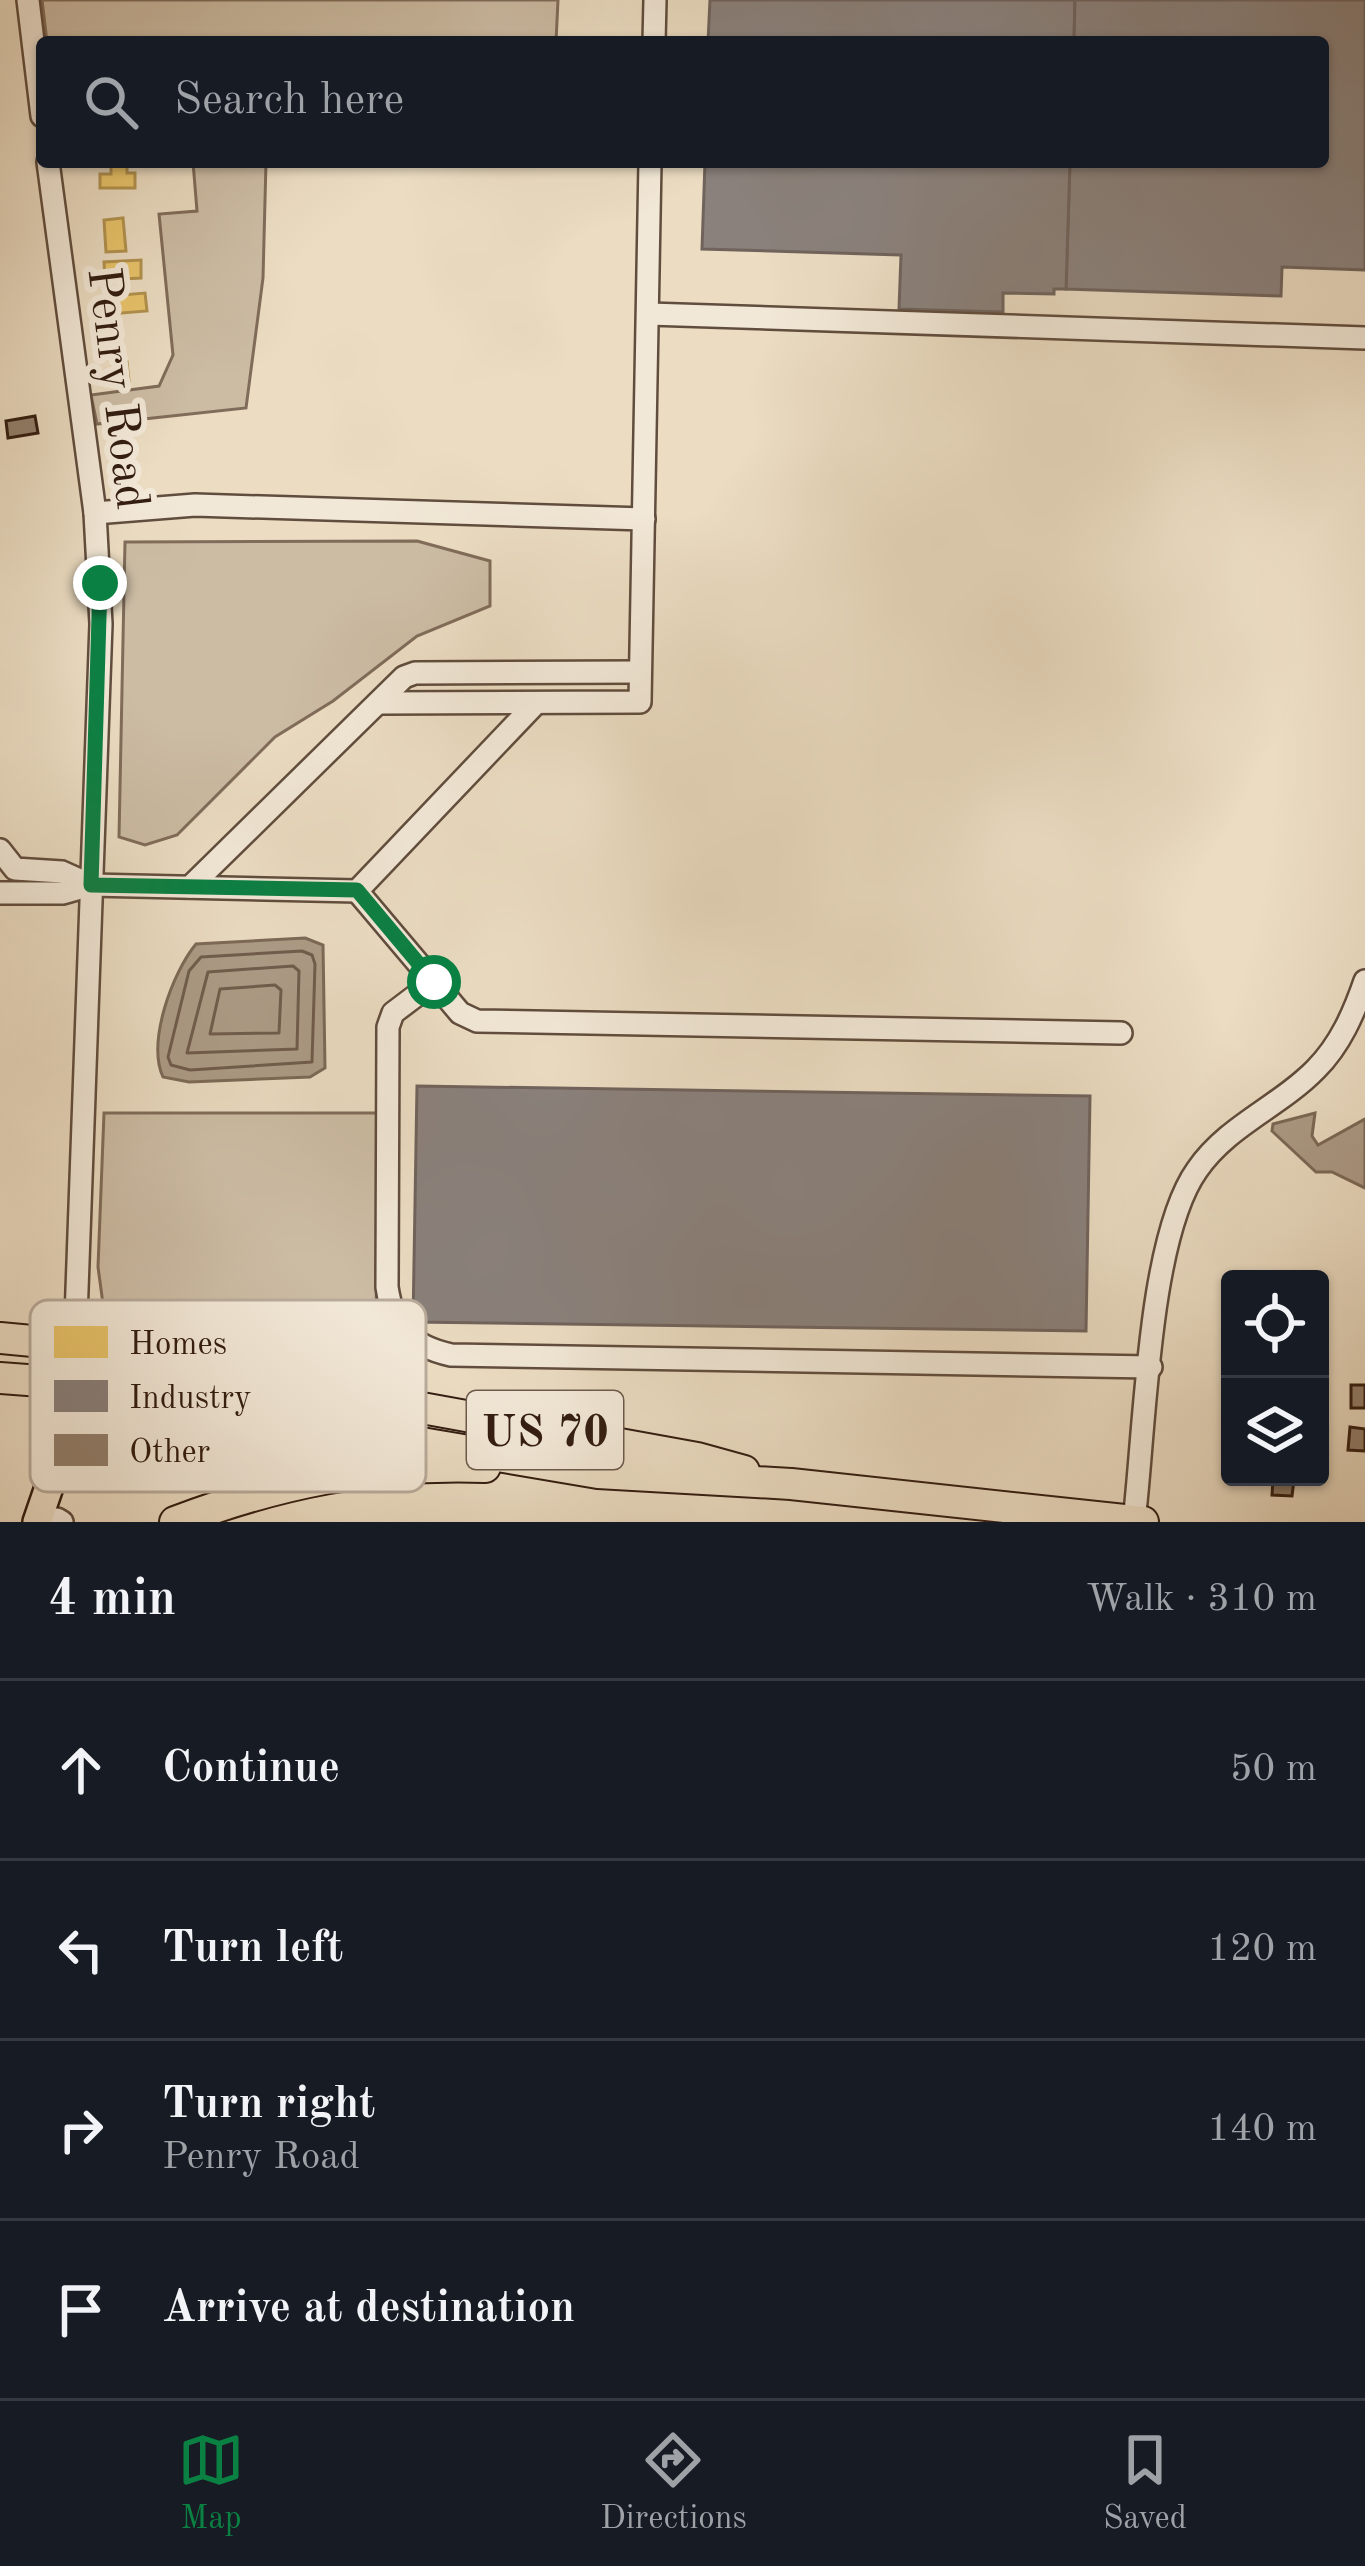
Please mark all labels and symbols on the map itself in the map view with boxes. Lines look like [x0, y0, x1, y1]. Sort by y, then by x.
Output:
street label: Penry Road [77, 265, 155, 512]
route end [73, 556, 127, 610]
route start [407, 955, 461, 1009]
legend [30, 1300, 426, 1492]
text: Homes [129, 1329, 227, 1362]
text: Industry [129, 1383, 252, 1416]
road number: US 70 [467, 1391, 623, 1469]
text: Other [129, 1437, 210, 1470]

